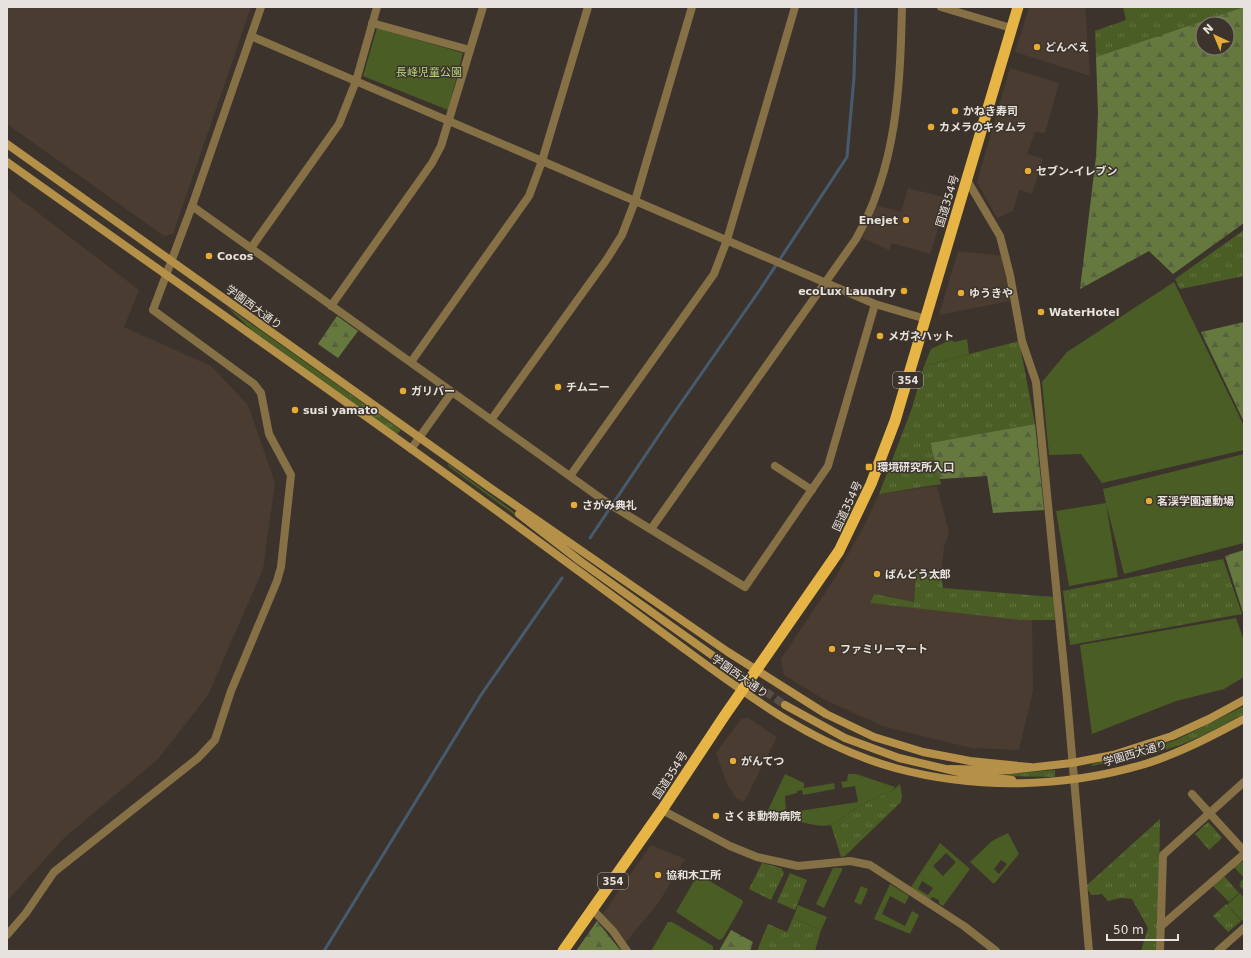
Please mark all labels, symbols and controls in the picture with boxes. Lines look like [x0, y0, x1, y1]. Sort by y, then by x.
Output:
north arrow [1195, 16, 1235, 56]
text: N [1201, 21, 1216, 37]
place label: どんべえ [1045, 41, 1089, 54]
marker: どんべえ [1032, 42, 1042, 52]
park label: 長峰児童公園 [396, 66, 462, 79]
place label: かねき寿司 [963, 105, 1018, 118]
marker: かねき寿司 [950, 106, 960, 116]
place label: カメラのキタムラ [939, 121, 1026, 134]
marker: カメラのキタムラ [926, 122, 936, 132]
place label: セブン-イレブン [1036, 165, 1118, 178]
marker: セブン-イレブン [1023, 166, 1033, 176]
street label: 国道354号 [933, 173, 962, 229]
place label: Enejet [859, 214, 898, 227]
marker: Enejet [901, 215, 911, 225]
place label: Cocos [217, 250, 254, 263]
marker: Cocos [204, 251, 214, 261]
street label: 学園西大通り [223, 283, 284, 332]
place label: ecoLux Laundry [798, 285, 896, 298]
marker: ecoLux Laundry [899, 286, 909, 296]
place label: ゆうきや [969, 287, 1013, 300]
marker: ゆうきや [956, 288, 966, 298]
place label: WaterHotel [1049, 306, 1120, 319]
marker: WaterHotel [1036, 307, 1046, 317]
place label: メガネハット [888, 330, 954, 343]
marker: メガネハット [875, 331, 885, 341]
road number: 354 [893, 372, 923, 388]
place label: チムニー [566, 381, 610, 394]
marker: チムニー [553, 382, 563, 392]
place label: ガリバー [411, 385, 455, 398]
marker: ガリバー [398, 386, 408, 396]
place label: susi yamato [303, 404, 378, 417]
marker: susi yamato [290, 405, 300, 415]
place label: 環境研究所入口 [877, 461, 954, 474]
marker: 環境研究所入口 [864, 462, 874, 472]
street label: 国道354号 [830, 479, 865, 533]
place label: 茗渓学園運動場 [1157, 495, 1234, 508]
marker: 茗渓学園運動場 [1144, 496, 1154, 506]
place label: さがみ典礼 [582, 499, 637, 512]
marker: さがみ典礼 [569, 500, 579, 510]
place label: ばんどう太郎 [885, 568, 951, 581]
marker: ばんどう太郎 [872, 569, 882, 579]
place label: ファミリーマート [840, 643, 928, 656]
marker: ファミリーマート [827, 644, 837, 654]
street label: 学園西大通り [709, 652, 770, 701]
street label: 学園西大通り [1102, 738, 1169, 769]
street label: 国道354号 [650, 749, 691, 801]
place label: がんてつ [741, 755, 784, 768]
marker: がんてつ [728, 756, 738, 766]
place label: さくま動物病院 [724, 810, 801, 823]
marker: さくま動物病院 [711, 811, 721, 821]
place label: 協和木工所 [666, 869, 721, 882]
marker: 協和木工所 [653, 870, 663, 880]
road number: 354 [598, 873, 628, 889]
scale bar [1107, 916, 1178, 942]
text: 50 m [1113, 923, 1144, 937]

